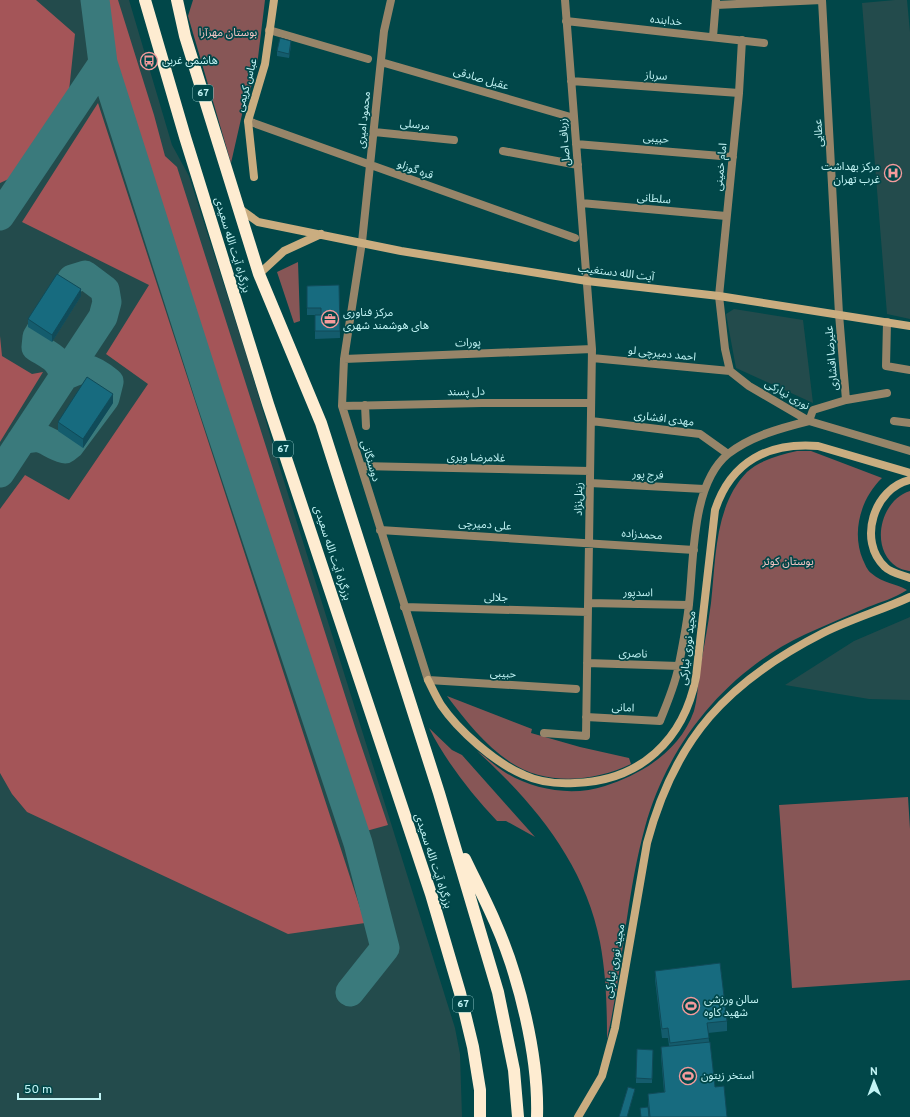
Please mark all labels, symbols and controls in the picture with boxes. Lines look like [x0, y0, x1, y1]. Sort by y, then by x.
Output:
street label: خدابنده [649, 12, 683, 30]
park label: بوستان مهرآرا [199, 26, 257, 40]
bus stop icon: هاشمی غربی [139, 51, 159, 71]
place label: هاشمی غربی [162, 54, 218, 68]
street label: عباس کریمی [233, 56, 261, 113]
street label: عقیل صادقی [452, 64, 511, 94]
street label: سرباز [643, 68, 668, 84]
road number: 67 [193, 85, 213, 101]
street label: محمود امیری [354, 91, 374, 149]
street label: مرسلی [399, 116, 431, 134]
street label: زرباف اصل [556, 118, 574, 166]
street label: عطایی [811, 118, 827, 147]
street label: حبیبی [642, 131, 670, 147]
street label: امام خمینی [712, 142, 730, 192]
street label: قره گوزلو [395, 157, 435, 183]
place label: مرکز بهداشت غرب تهران [821, 160, 880, 187]
hospital icon: مرکز بهداشت غرب تهران [883, 163, 903, 183]
street label: سلطانی [636, 191, 672, 207]
street label: بزرگراه آیت الله سعیدی [211, 196, 253, 294]
street label: آیت الله دستغیب [577, 261, 656, 285]
place label: مرکز فناوری های هوشمند شهری [343, 306, 429, 333]
office icon: مرکز فناوری های هوشمند شهری [320, 309, 340, 329]
street label: علیرضا افشاری [822, 324, 842, 391]
street label: پورات [455, 336, 481, 351]
street label: احمد دمیرچی لو [627, 343, 697, 365]
street label: نوری نیارکی [762, 377, 812, 413]
street label: دل پسند [447, 385, 485, 399]
street label: مهدی افشاری [633, 408, 695, 430]
street label: دوسنگانی [357, 439, 383, 483]
road number: 67 [273, 441, 293, 457]
street label: غلامرضا ویری [447, 450, 506, 466]
street label: فرج پور [631, 467, 664, 483]
street label: زینل‌نژاد [572, 482, 586, 516]
street label: بزرگراه آیت الله سعیدی [310, 504, 354, 602]
street label: علی دمیرچی [458, 516, 512, 534]
street label: محمدزاده [621, 527, 663, 543]
park label: بوستان کوثر [761, 555, 814, 569]
street label: اسدپور [622, 586, 653, 600]
street label: جلالی [484, 591, 509, 605]
street label: مجید نوری نیارکی [676, 610, 700, 686]
street label: ناصری [618, 647, 648, 661]
street label: حبیبی [490, 666, 517, 682]
street label: امانی [611, 700, 635, 716]
street label: بزرگراه آیت الله سعیدی [411, 812, 455, 910]
street label: مجید نوری نیارکی [602, 923, 628, 999]
place label: سالن ورزشی شهید کاوه [704, 993, 759, 1020]
road number: 67 [453, 996, 473, 1012]
sports icon: سالن ورزشی شهید کاوه [681, 996, 701, 1016]
north arrow [854, 1061, 894, 1101]
text: N [870, 1065, 878, 1079]
sports icon: استخر زیتون [678, 1066, 698, 1086]
place label: استخر زیتون [701, 1069, 754, 1083]
scale bar [18, 1075, 100, 1101]
text: 50 m [24, 1082, 52, 1098]

